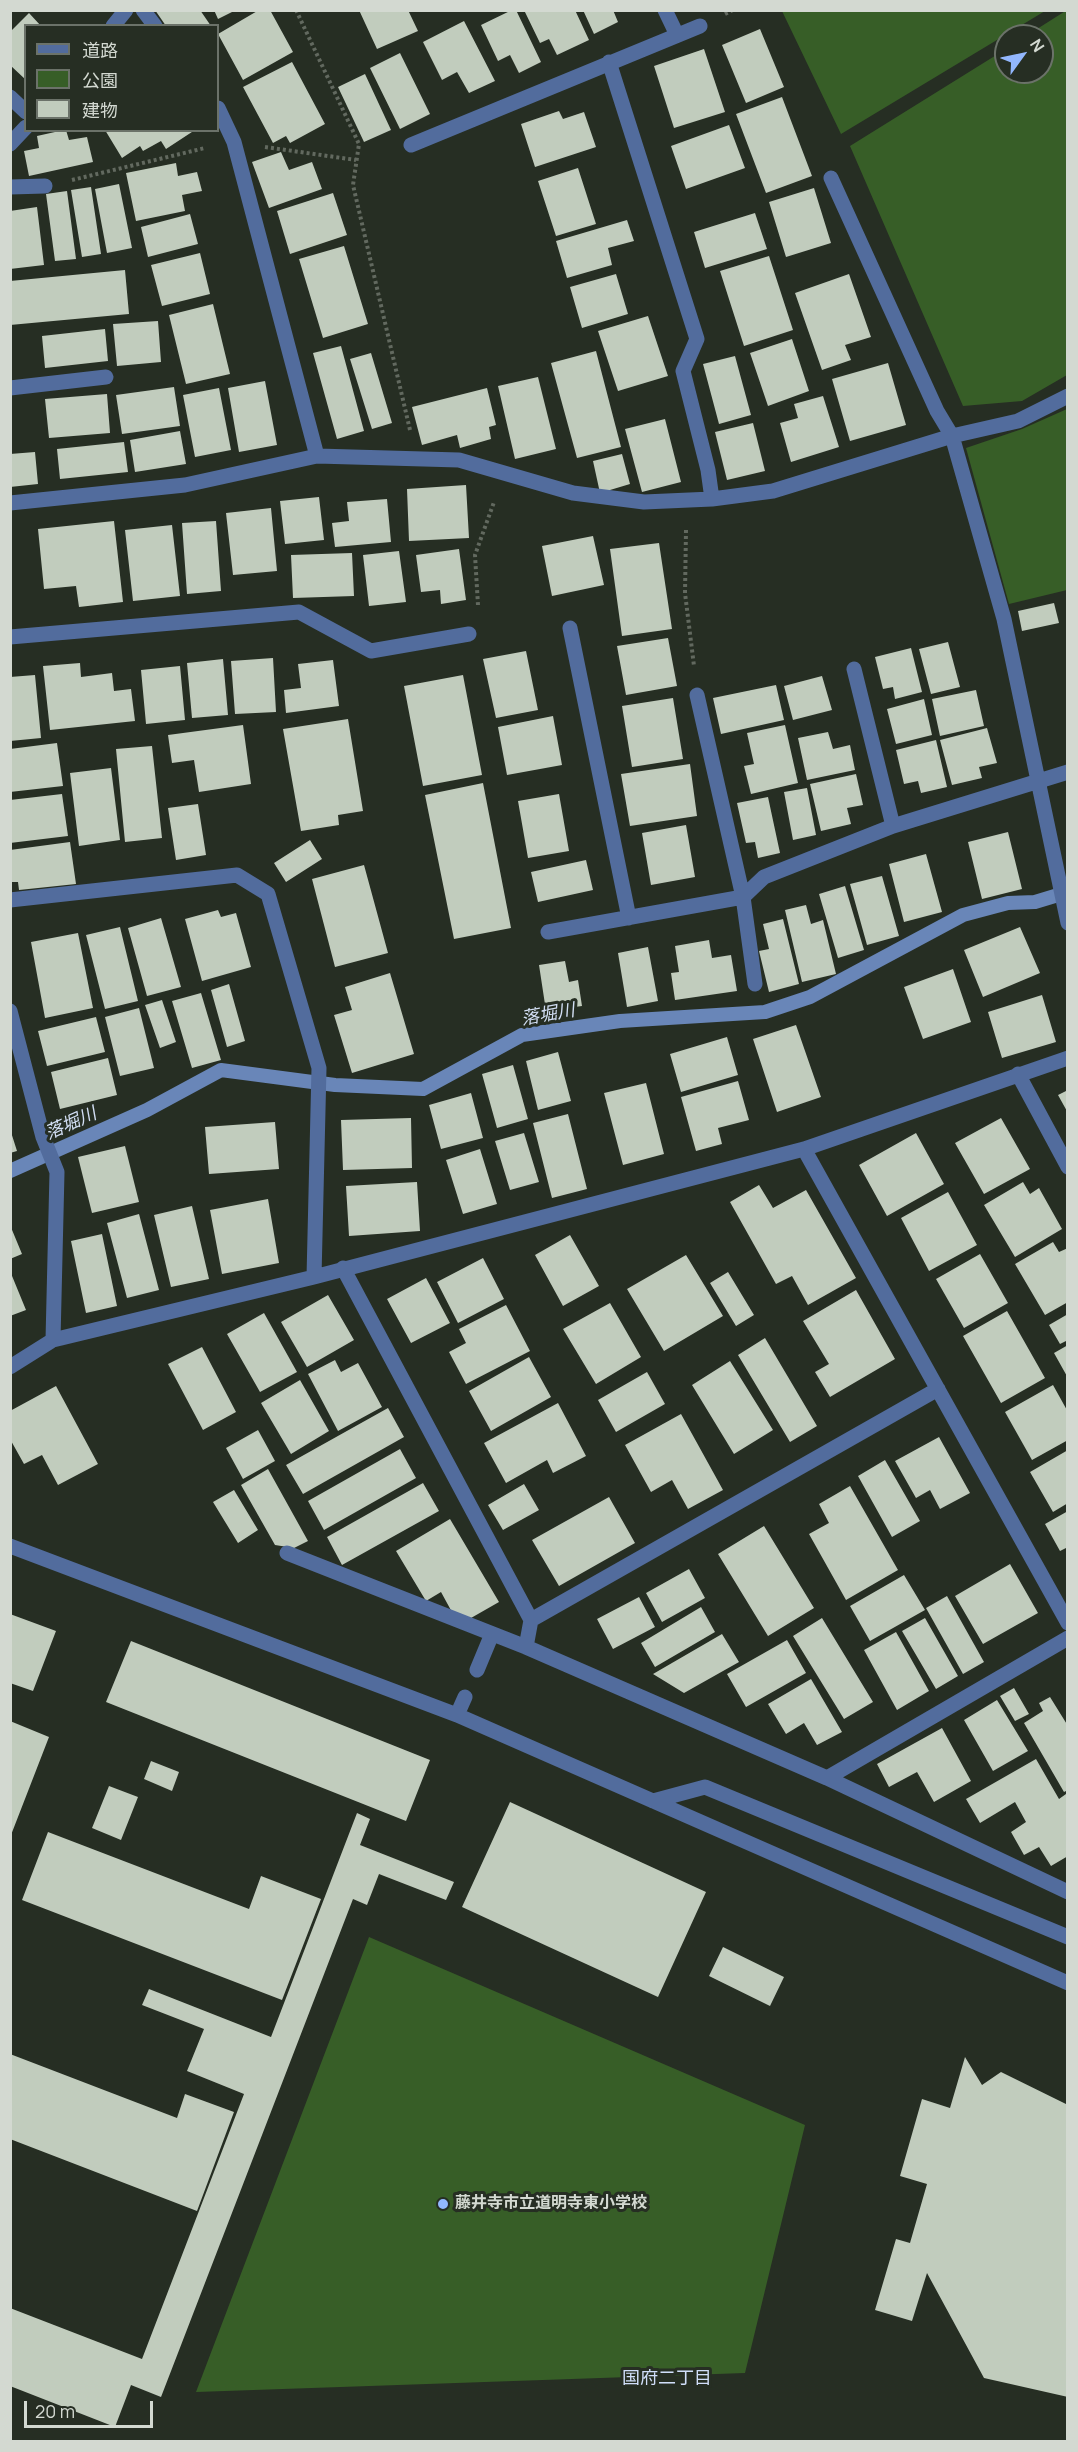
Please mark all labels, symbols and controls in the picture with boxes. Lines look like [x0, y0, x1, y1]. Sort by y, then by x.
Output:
legend [24, 24, 219, 132]
north arrow [994, 24, 1054, 84]
text: N [1025, 34, 1050, 56]
text: 道路 [82, 38, 118, 62]
text: 公園 [82, 68, 118, 92]
text: 建物 [82, 98, 118, 122]
water label: 落堀川 [520, 1000, 576, 1030]
water label: 落堀川 [42, 1103, 100, 1145]
place label: 藤井寺市立道明寺東小学校 [455, 2194, 647, 2214]
marker: 藤井寺市立道明寺東小学校 [436, 2197, 450, 2211]
district label: 国府二丁目 [622, 2368, 712, 2390]
scale bar [27, 2389, 156, 2427]
text: 20 m [35, 2399, 75, 2423]

